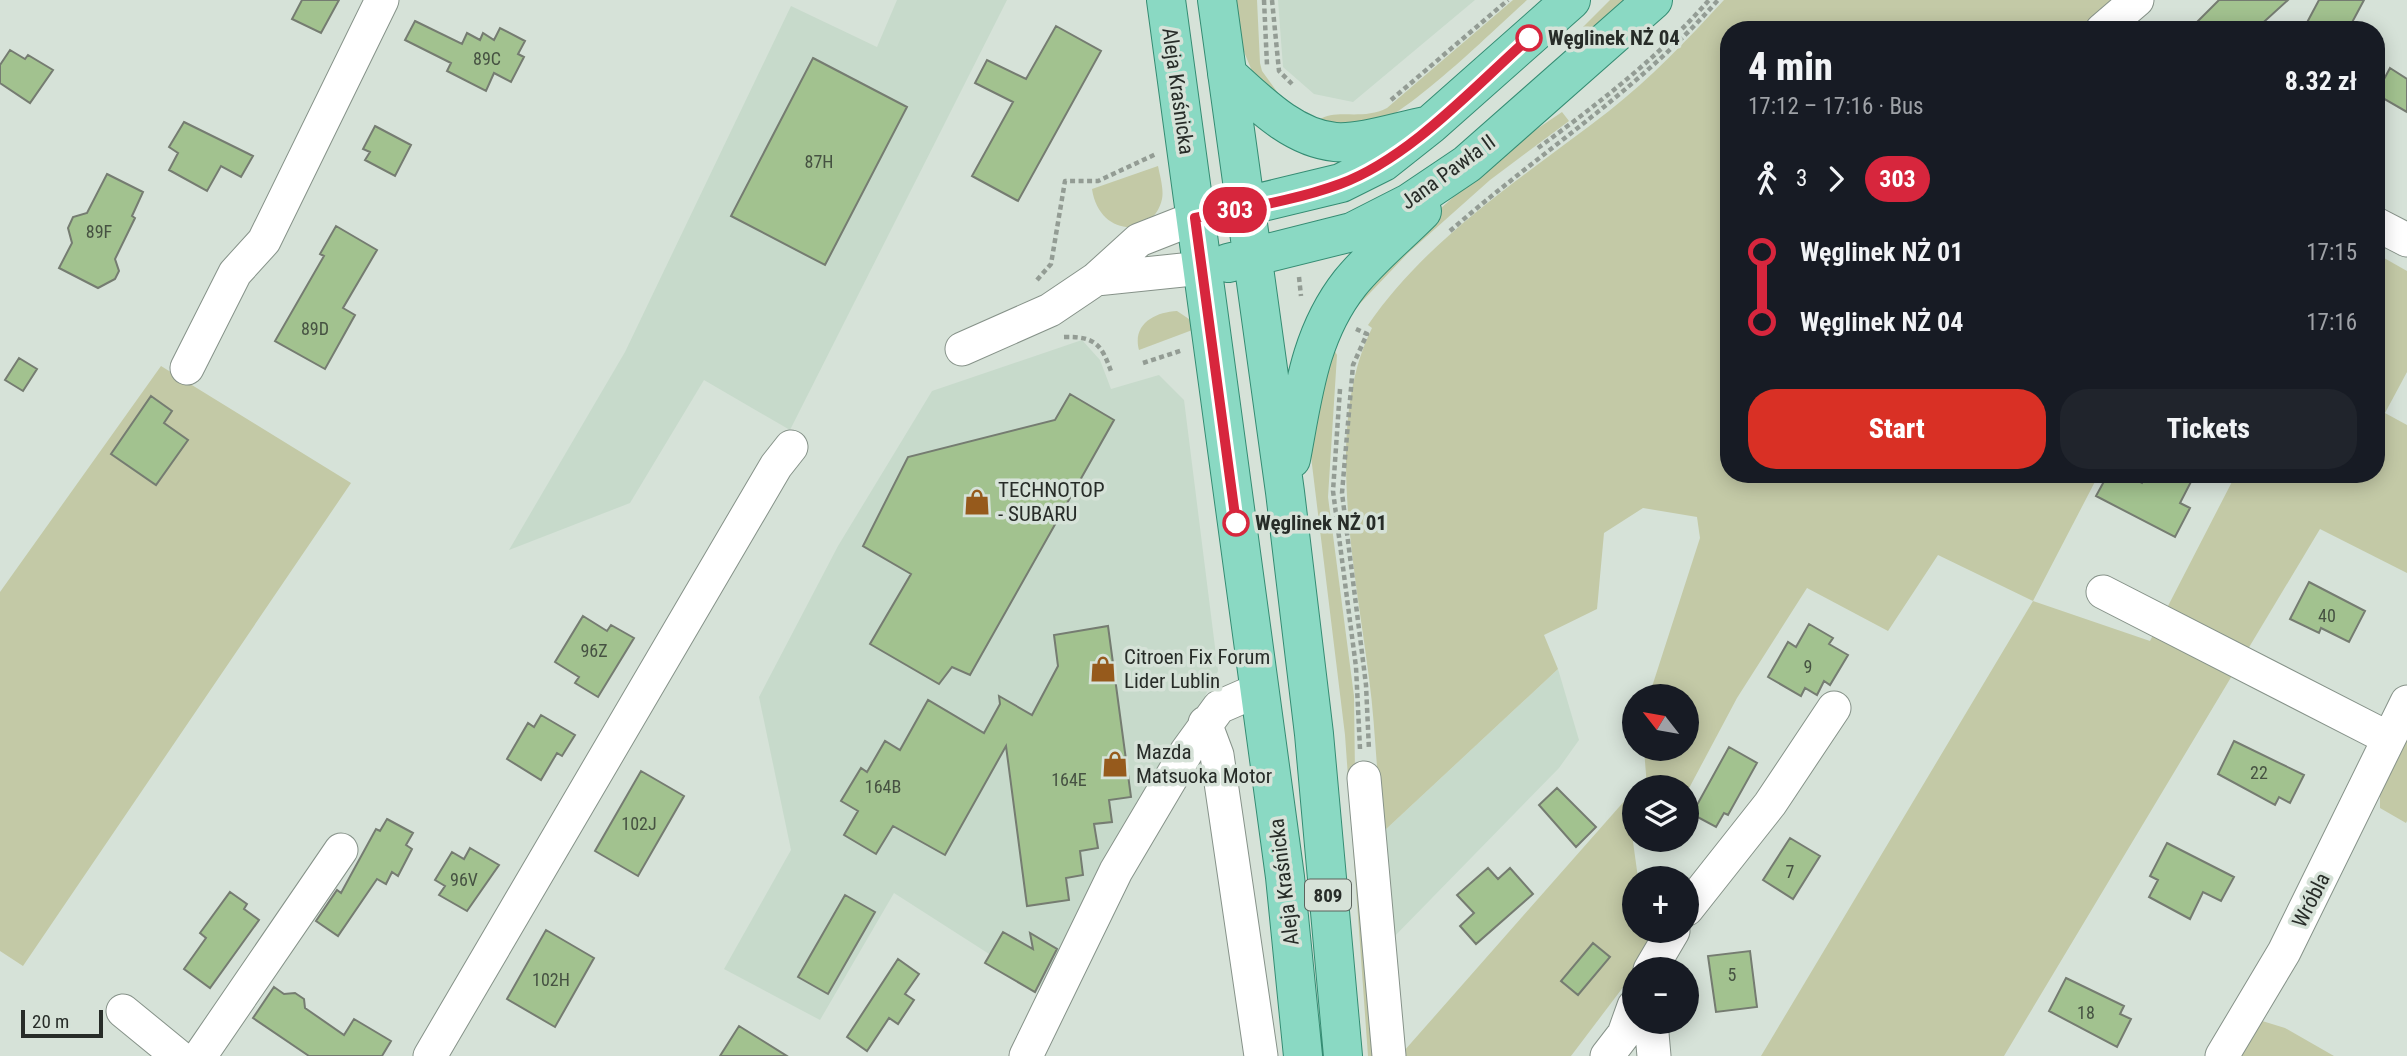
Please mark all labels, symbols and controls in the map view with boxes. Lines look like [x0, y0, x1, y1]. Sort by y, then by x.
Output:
marker: Węglinek NŻ 04 [1516, 25, 1542, 51]
street label: Aleja Kraśnicka [1157, 26, 1199, 156]
place label: Węglinek NŻ 04 [1548, 26, 1680, 50]
text: 4 min [1748, 45, 1833, 89]
house number: 89C [473, 48, 501, 69]
text: 8.32 zł [2285, 66, 2357, 96]
text: 17:12 – 17:16 · Bus [1748, 93, 1924, 120]
street label: Jana Pawła II [1396, 130, 1500, 214]
house number: 87H [805, 151, 833, 172]
icon: walk [1748, 160, 1786, 198]
icon: forward [1817, 160, 1855, 198]
text: 3 [1796, 165, 1807, 192]
text: 303 [1879, 165, 1916, 193]
line badge: 303 [1195, 187, 1275, 233]
text: 303 [1217, 196, 1253, 224]
house number: 89F [86, 221, 113, 242]
text: Węglinek NŻ 01 [1800, 237, 1963, 267]
text: 17:15 [2306, 239, 2357, 266]
text: Węglinek NŻ 04 [1800, 307, 1963, 337]
text: 17:16 [2306, 309, 2357, 336]
house number: 89D [301, 318, 329, 339]
button: Start [1748, 389, 2046, 469]
button: Tickets [2060, 389, 2357, 469]
place label: TECHNOTOP - SUBARU [998, 478, 1105, 526]
shop icon: TECHNOTOP - SUBARU [962, 487, 992, 517]
marker: Węglinek NŻ 01 [1223, 510, 1249, 536]
place label: Węglinek NŻ 01 [1255, 511, 1387, 535]
house number: 40 [2318, 605, 2336, 626]
house number: 96Z [580, 640, 608, 661]
place label: Citroen Fix Forum Lider Lublin [1124, 645, 1270, 693]
shop icon: Citroen Fix Forum Lider Lublin [1088, 654, 1118, 684]
house number: 9 [1804, 656, 1812, 677]
north arrow [1622, 684, 1699, 761]
map controls [1622, 684, 1699, 1034]
place label: Mazda Matsuoka Motor [1136, 740, 1272, 788]
shop icon: Mazda Matsuoka Motor [1100, 749, 1130, 779]
house number: 22 [2250, 762, 2268, 783]
house number: 164E [1051, 769, 1087, 790]
button: layers [1622, 775, 1699, 852]
house number: 164B [865, 776, 901, 797]
house number: 102J [621, 813, 657, 834]
street label: Aleja Kraśnicka [1264, 817, 1304, 947]
house number: 7 [1786, 861, 1795, 882]
button: + [1622, 866, 1699, 943]
house number: 96V [450, 869, 478, 890]
street label: Wróbla [2287, 869, 2335, 931]
road number: 809 [1305, 880, 1351, 911]
button: − [1622, 957, 1699, 1034]
house number: 5 [1728, 964, 1737, 985]
house number: 102H [532, 969, 570, 990]
house number: 18 [2077, 1002, 2095, 1023]
scale bar [21, 1007, 103, 1039]
text: 20 m [32, 1010, 69, 1033]

